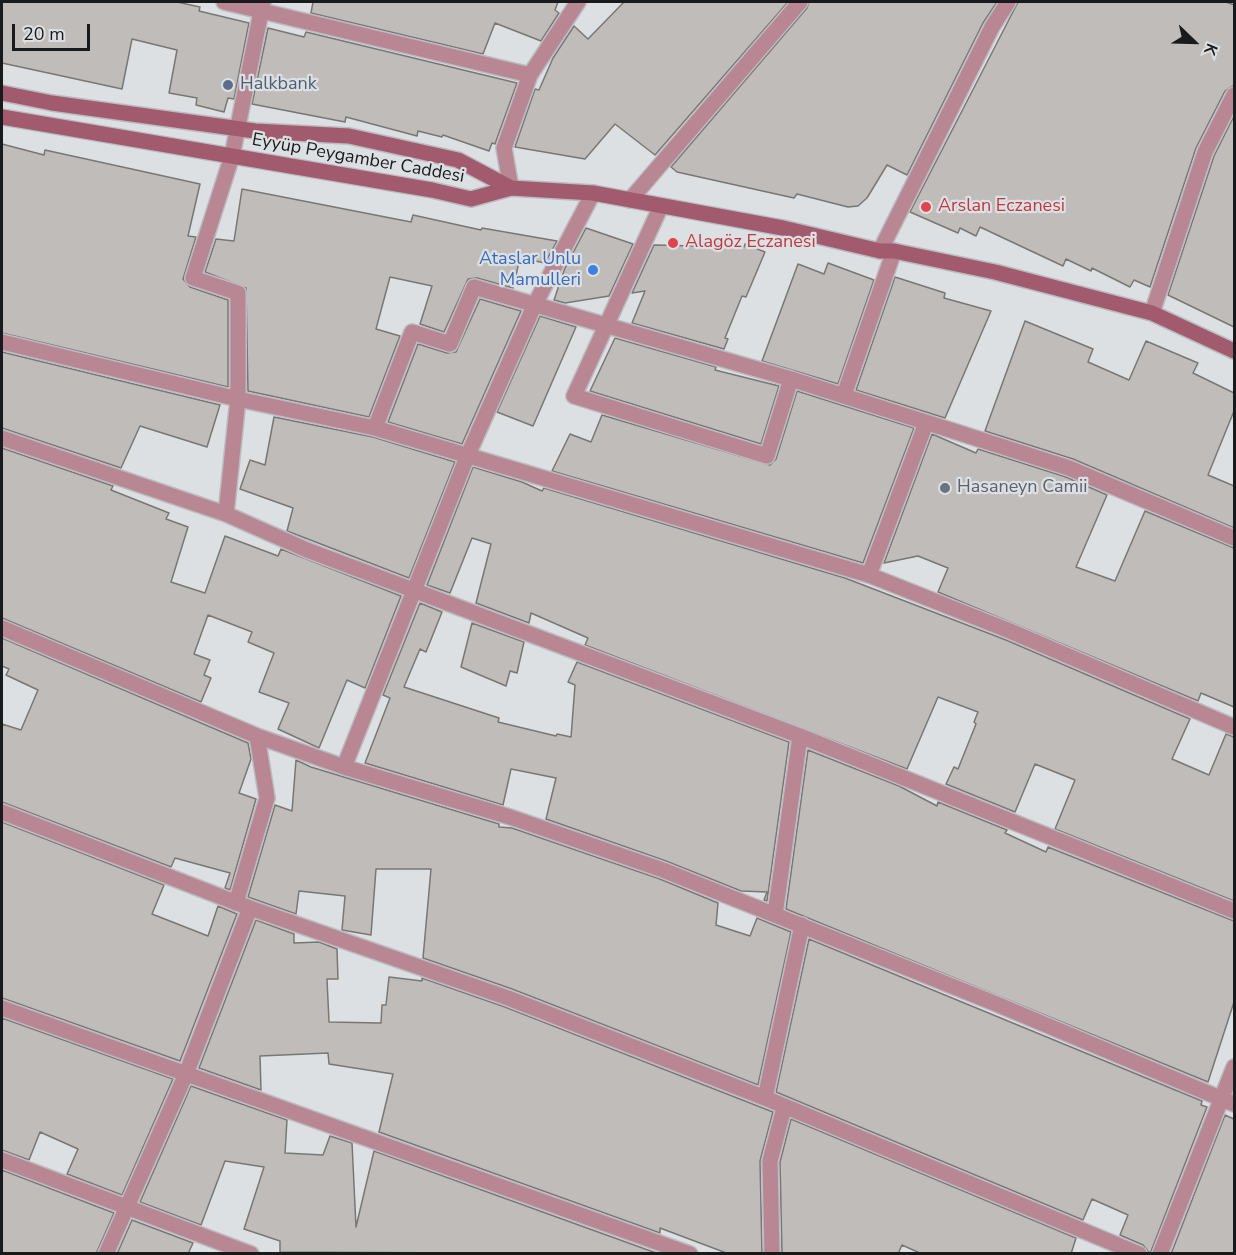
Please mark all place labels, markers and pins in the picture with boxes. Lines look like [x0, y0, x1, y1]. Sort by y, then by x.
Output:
place label: Halkbank [240, 74, 317, 96]
marker: Halkbank [221, 78, 235, 92]
place label: Arslan Eczanesi [938, 196, 1065, 218]
marker: Arslan Eczanesi [919, 200, 933, 214]
place label: Alagöz Eczanesi [685, 232, 816, 254]
marker: Alagöz Eczanesi [666, 236, 680, 250]
place label: Ataslar Unlu Mamulleri [479, 249, 581, 292]
marker: Ataslar Unlu Mamulleri [586, 263, 600, 277]
place label: Hasaneyn Camii [957, 477, 1087, 499]
marker: Hasaneyn Camii [938, 481, 952, 495]

